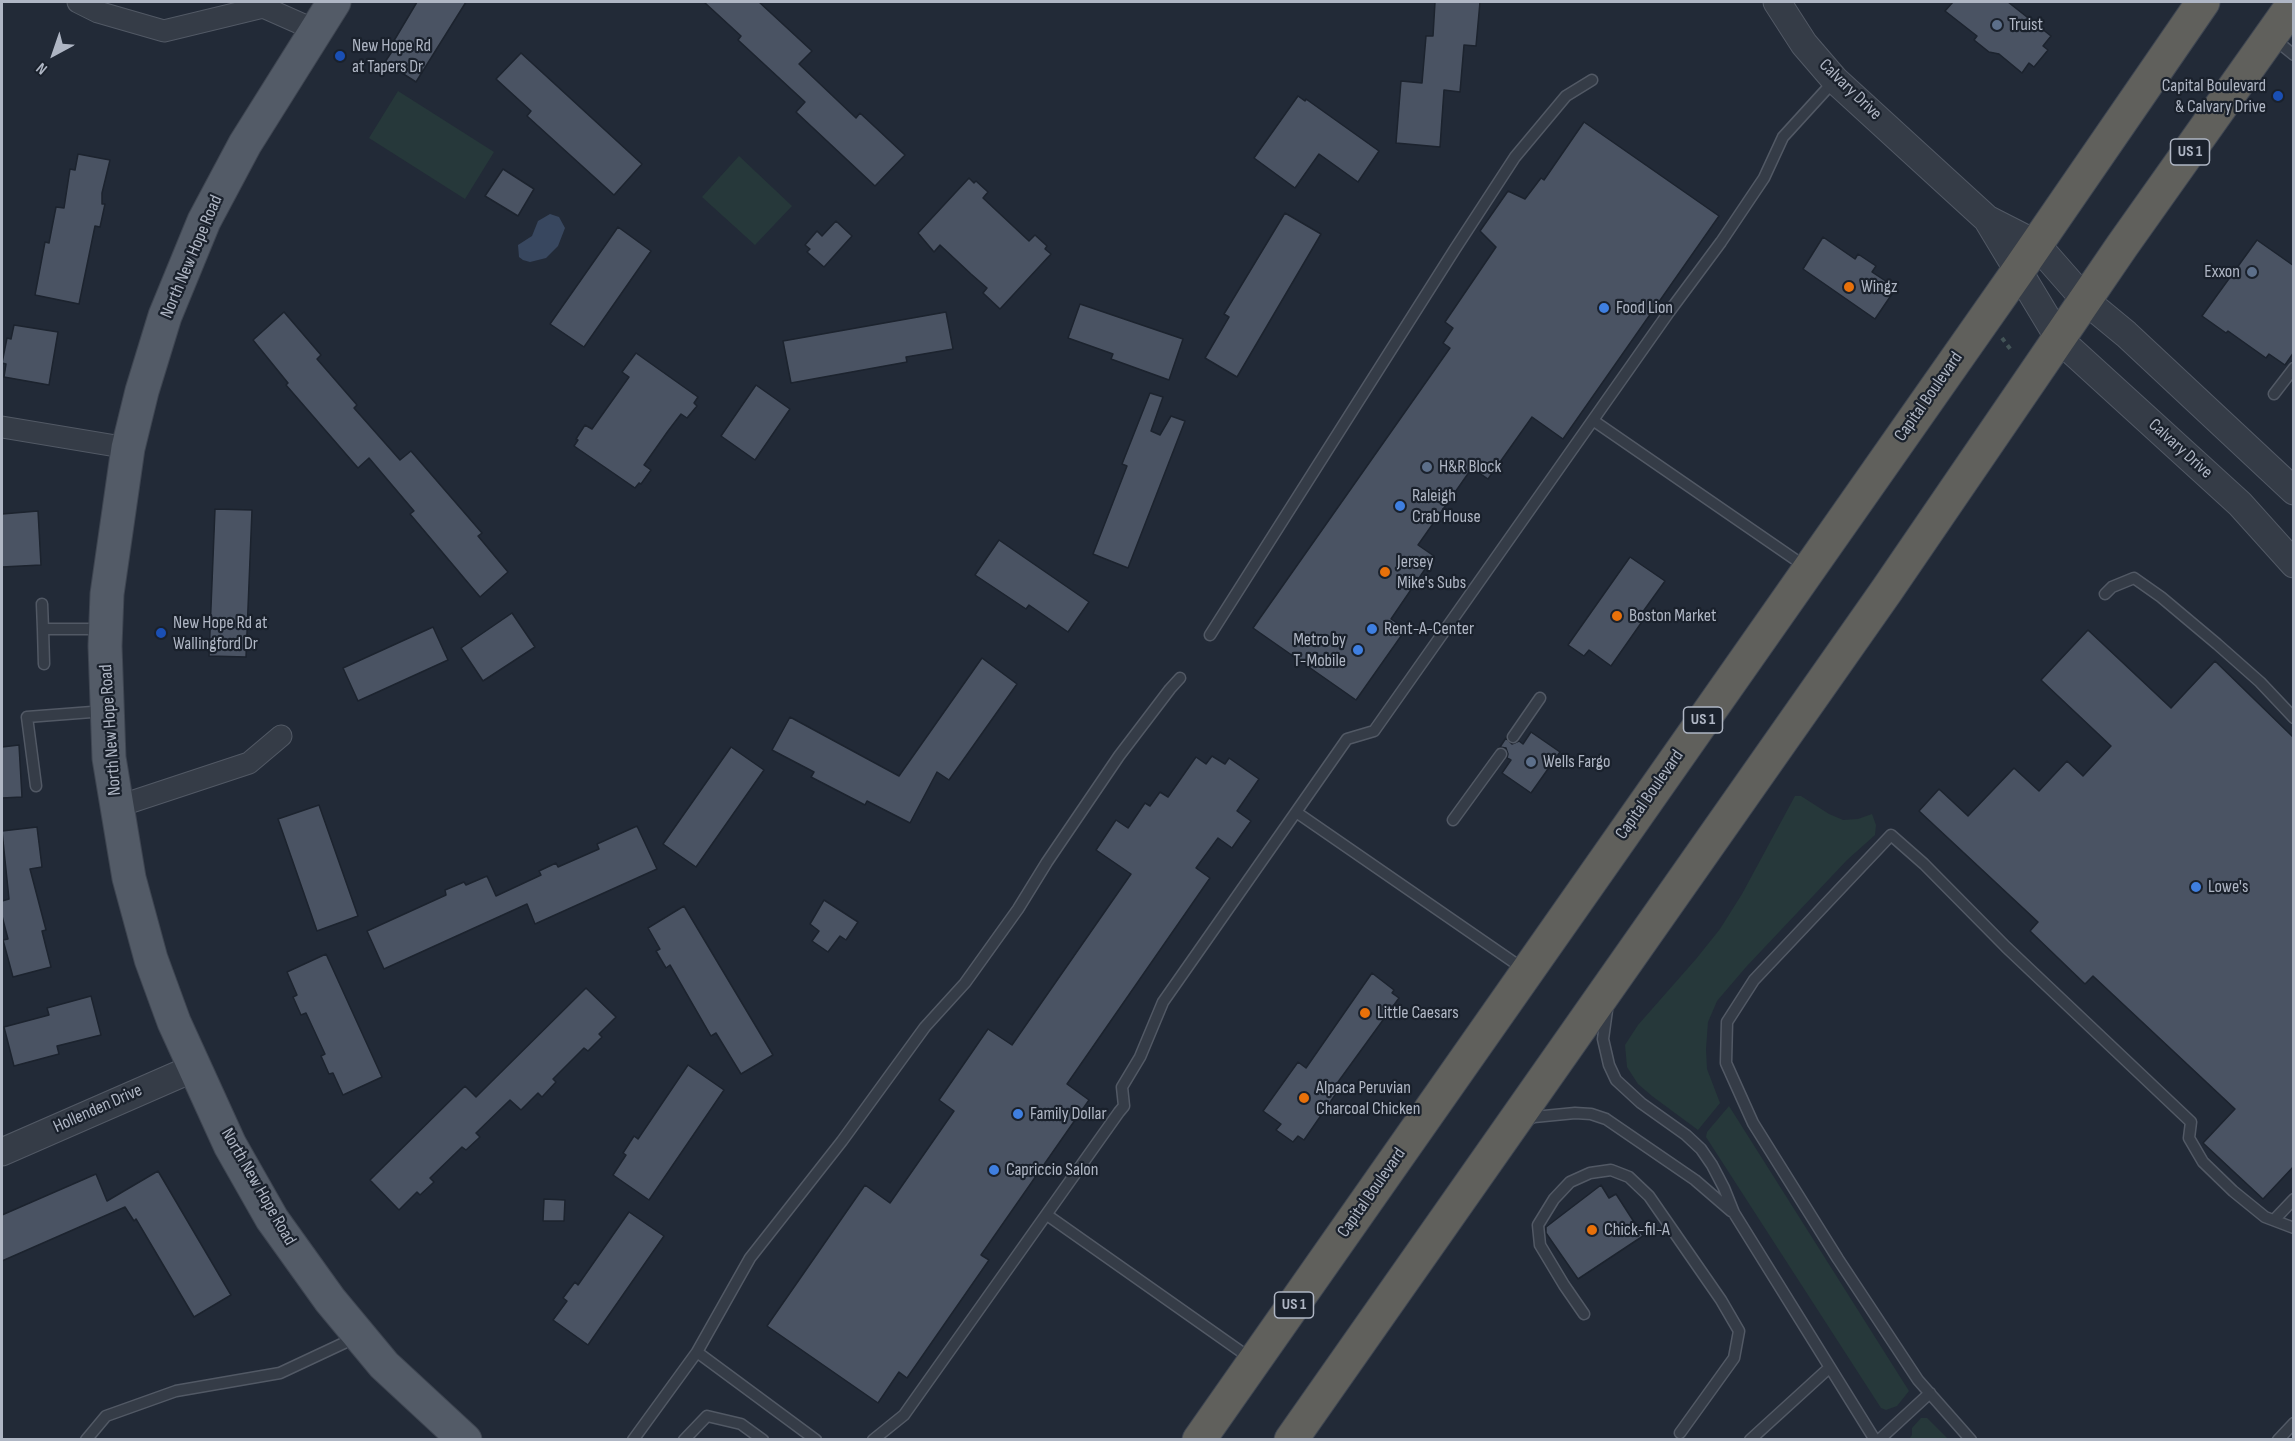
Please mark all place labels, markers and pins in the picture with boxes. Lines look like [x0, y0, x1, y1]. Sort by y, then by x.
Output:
place label: Truist [2009, 14, 2043, 36]
marker: Truist [1990, 18, 2004, 32]
place label: New Hope Rd at Tapers Dr [352, 35, 431, 78]
marker: New Hope Rd at Tapers Dr [333, 49, 347, 63]
place label: Capital Boulevard & Calvary Drive [2162, 75, 2266, 118]
marker: Capital Boulevard & Calvary Drive [2271, 89, 2285, 103]
place label: Exxon [2204, 261, 2240, 283]
marker: Exxon [2245, 265, 2259, 279]
place label: Wingz [1861, 276, 1897, 298]
marker: Wingz [1842, 280, 1856, 294]
place label: Food Lion [1616, 297, 1673, 319]
marker: Food Lion [1597, 301, 1611, 315]
place label: H&R Block [1439, 456, 1501, 478]
marker: H&R Block [1420, 460, 1434, 474]
place label: Raleigh Crab House [1412, 485, 1481, 528]
marker: Raleigh Crab House [1393, 499, 1407, 513]
place label: Jersey Mike's Subs [1397, 551, 1466, 594]
marker: Jersey Mike's Subs [1378, 565, 1392, 579]
place label: Boston Market [1629, 605, 1716, 627]
marker: Boston Market [1610, 609, 1624, 623]
place label: New Hope Rd at Wallingford Dr [173, 612, 267, 654]
place label: Rent-A-Center [1384, 618, 1474, 640]
marker: Rent-A-Center [1365, 622, 1379, 636]
marker: New Hope Rd at Wallingford Dr [154, 626, 168, 640]
place label: Metro by T-Mobile [1293, 629, 1346, 672]
marker: Metro by T-Mobile [1351, 643, 1365, 657]
place label: Wells Fargo [1543, 751, 1610, 773]
marker: Wells Fargo [1524, 755, 1538, 769]
place label: Lowe's [2208, 876, 2248, 898]
marker: Lowe's [2189, 880, 2203, 894]
place label: Little Caesars [1377, 1002, 1459, 1024]
marker: Little Caesars [1358, 1006, 1372, 1020]
place label: Alpaca Peruvian Charcoal Chicken [1316, 1077, 1420, 1120]
marker: Alpaca Peruvian Charcoal Chicken [1297, 1091, 1311, 1105]
place label: Family Dollar [1030, 1103, 1107, 1125]
marker: Family Dollar [1011, 1107, 1025, 1121]
place label: Capriccio Salon [1006, 1159, 1098, 1181]
marker: Capriccio Salon [987, 1163, 1001, 1177]
place label: Chick-fil-A [1604, 1219, 1670, 1241]
marker: Chick-fil-A [1585, 1223, 1599, 1237]

